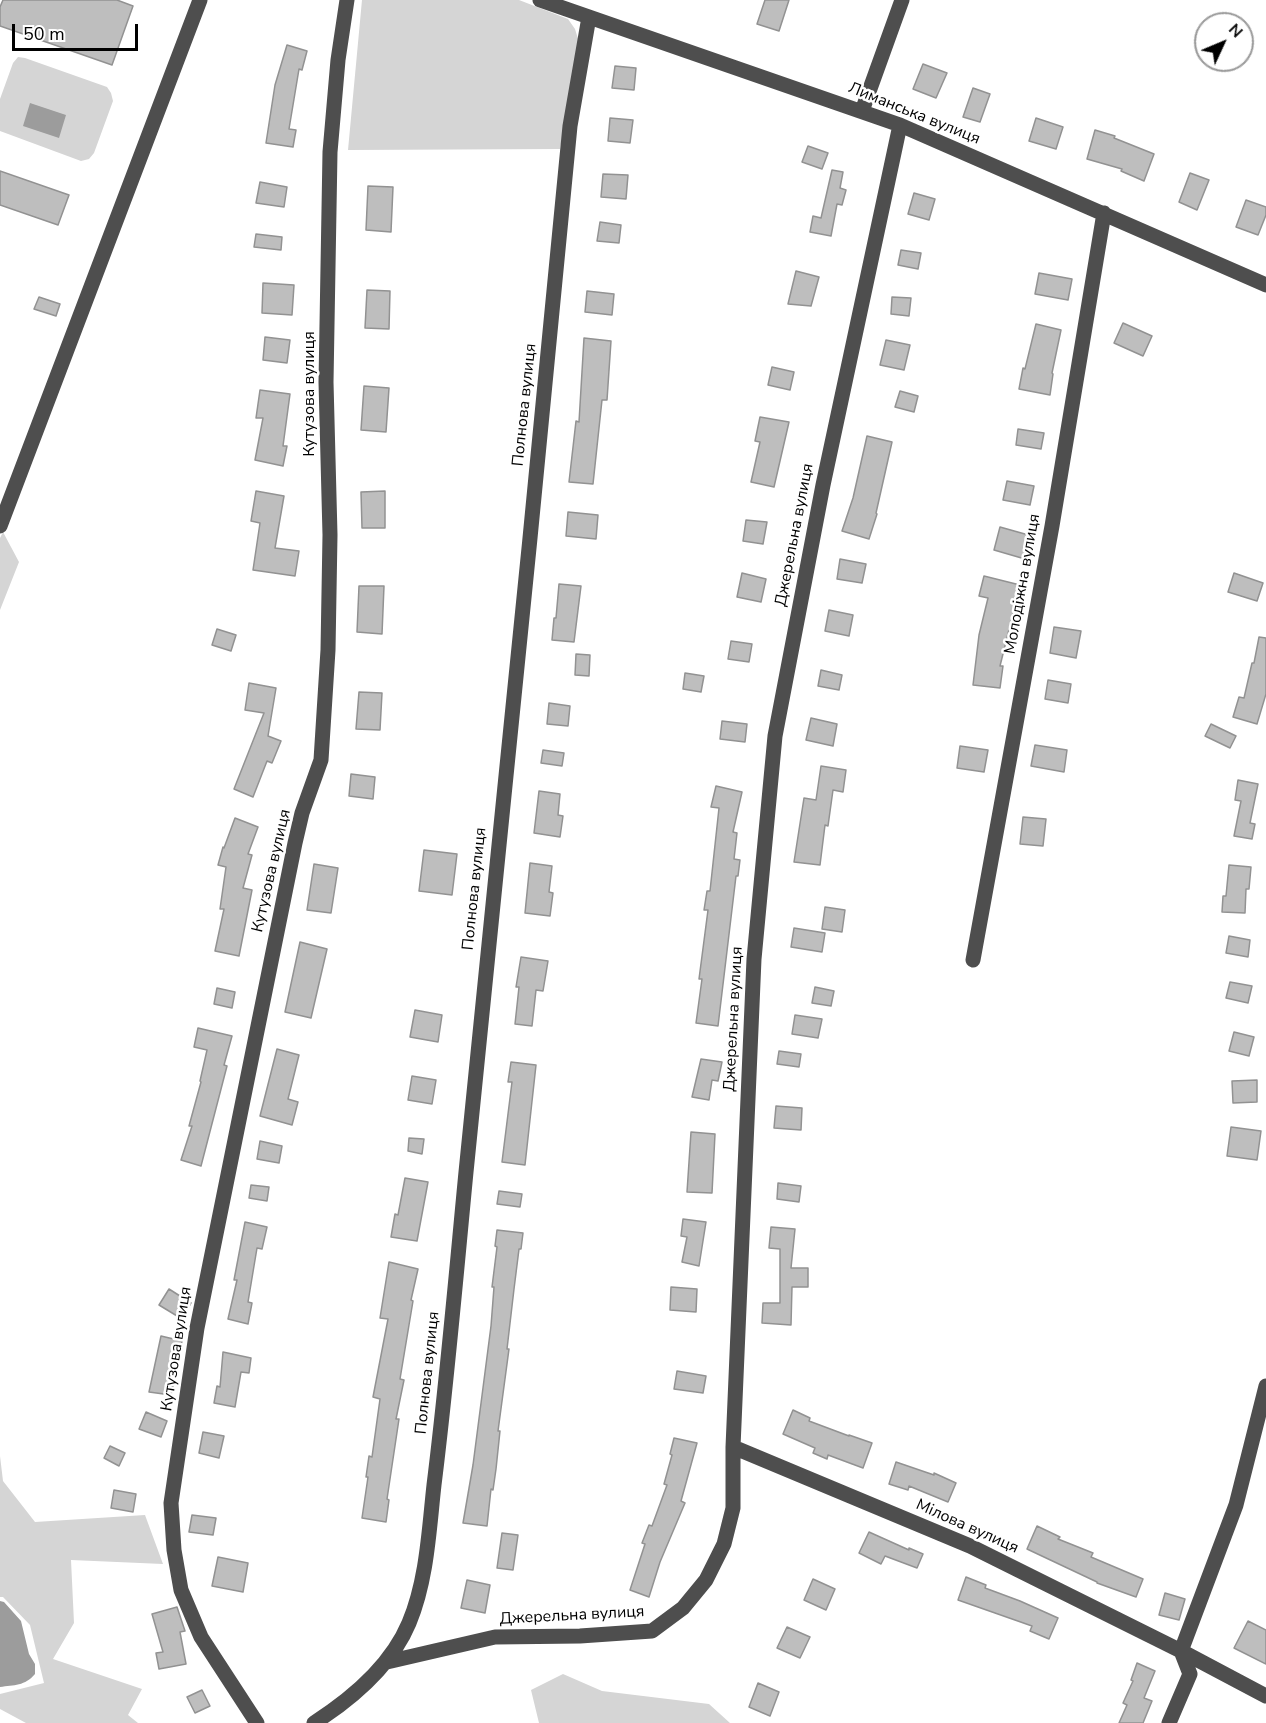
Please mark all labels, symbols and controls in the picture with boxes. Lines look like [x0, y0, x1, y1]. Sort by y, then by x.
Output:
scale bar [15, 12, 141, 50]
north arrow [1194, 12, 1254, 72]
text: N [1223, 19, 1248, 43]
text: 50 m [23, 22, 65, 46]
street label: Лиманська вулиця [845, 79, 983, 149]
street label: Кутузова вулиця [300, 331, 320, 457]
street label: Полнова вулиця [509, 343, 541, 467]
street label: Джерельна вулиця [772, 462, 818, 608]
street label: Молодіжна вулиця [1001, 512, 1045, 656]
street label: Кутузова вулиця [249, 808, 295, 934]
street label: Полнова вулиця [459, 827, 491, 951]
street label: Джерельна вулиця [721, 946, 747, 1092]
street label: Кутузова вулиця [158, 1285, 196, 1413]
street label: Полнова вулиця [412, 1311, 444, 1435]
street label: Мілова вулиця [913, 1496, 1021, 1558]
street label: Джерельна вулиця [499, 1603, 645, 1629]

